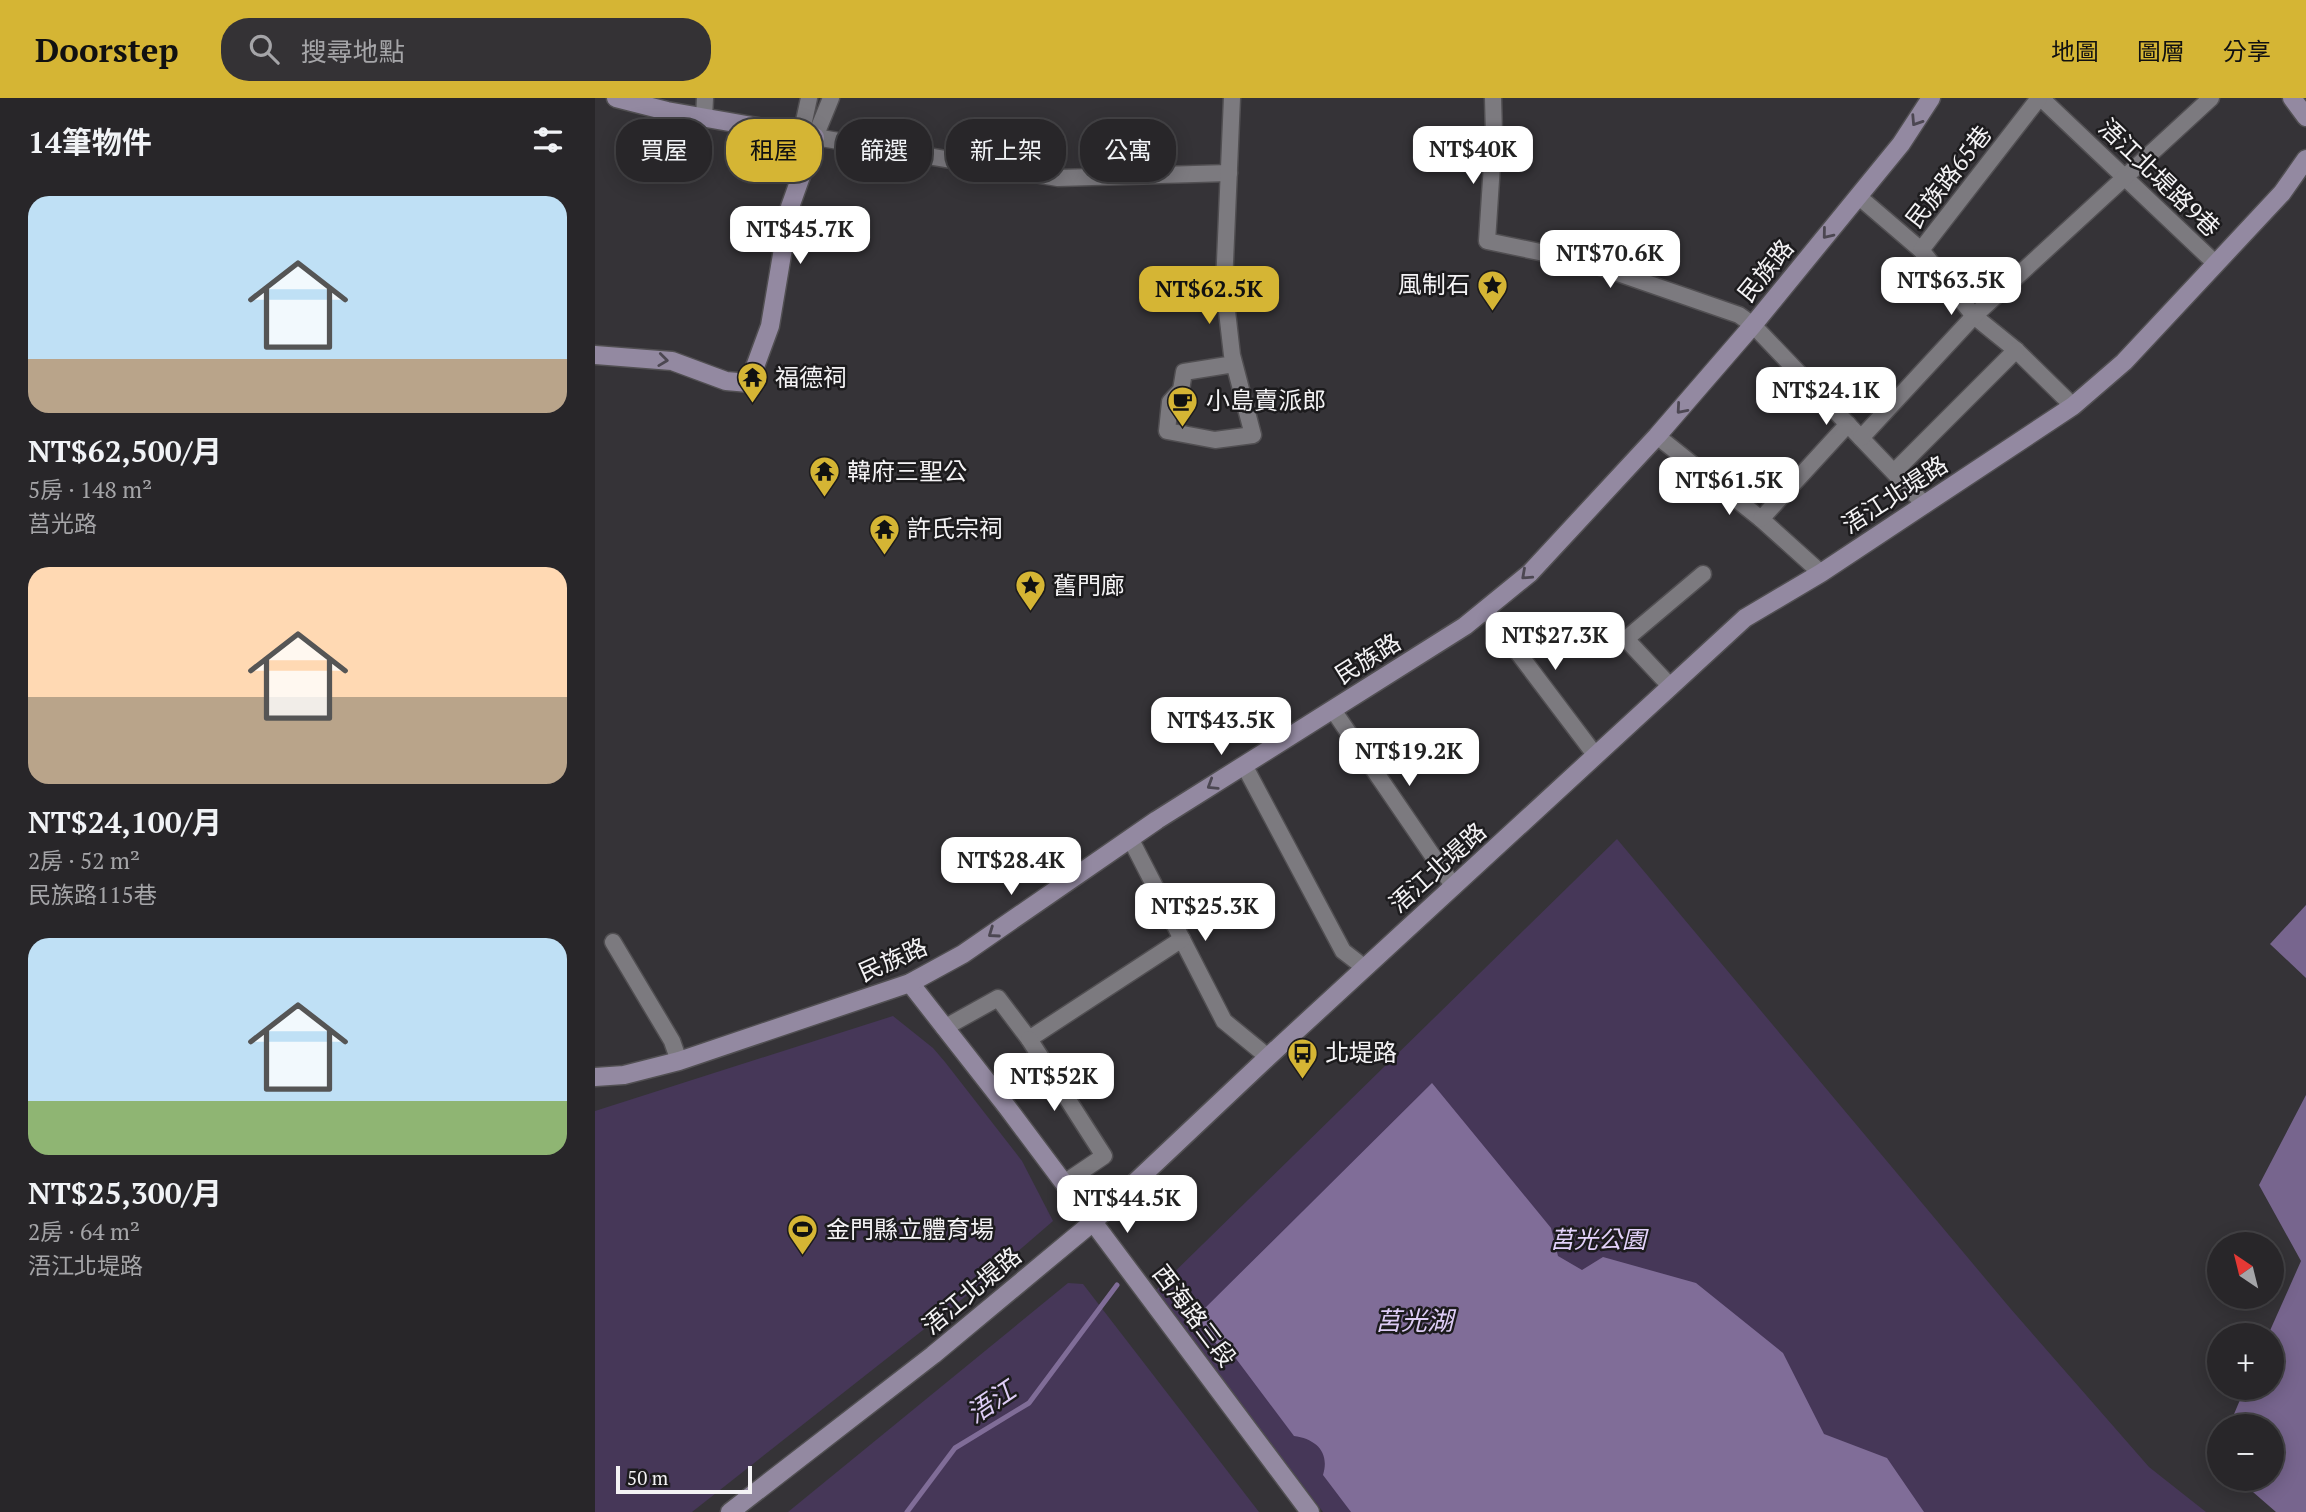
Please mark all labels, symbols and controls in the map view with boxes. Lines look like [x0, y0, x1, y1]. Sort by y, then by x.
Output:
search box [221, 18, 711, 81]
text: Doorstep [35, 28, 179, 71]
icon: search [245, 30, 283, 68]
text: 搜尋地點 [301, 34, 405, 68]
text: 地圖 [2051, 35, 2099, 67]
text: 圖層 [2137, 35, 2185, 67]
text: 分享 [2223, 35, 2271, 67]
street label: 浯江北堤路9巷 [2092, 111, 2227, 243]
one-way arrow [1912, 113, 1925, 126]
chip: 買屋 [616, 119, 712, 182]
chip: 租屋 [726, 119, 822, 182]
chip: 篩選 [836, 119, 932, 182]
chip: 新上架 [946, 119, 1066, 182]
chip: 公寓 [1080, 119, 1176, 182]
street label: 民族路65巷 [1898, 119, 1998, 234]
icon: filters [529, 121, 567, 159]
text: 14筆物件 [28, 122, 152, 162]
pin: NT$40K [1416, 126, 1530, 186]
text: NT$40K [1429, 133, 1517, 164]
pin: NT$45.7K [728, 206, 872, 266]
text: NT$45.7K [746, 213, 854, 244]
one-way arrow [1823, 226, 1835, 239]
pin: NT$70.6K [1538, 230, 1682, 290]
street label: 民族路 [1730, 232, 1800, 308]
text: NT$70.6K [1556, 237, 1664, 268]
icon: home [235, 242, 361, 368]
pin: NT$63.5K [1879, 258, 2023, 317]
text: NT$63.5K [1897, 264, 2005, 295]
pin: NT$62.5K [1137, 266, 1281, 326]
place label: 風制石 [1398, 268, 1470, 300]
place icon: 風制石 [1476, 268, 1510, 312]
text: NT$62.5K [1155, 273, 1263, 304]
one-way arrow [657, 353, 669, 368]
temple icon: 福德祠 [735, 361, 769, 405]
place label: 福德祠 [775, 361, 847, 393]
pin: NT$24.1K [1754, 368, 1898, 427]
text: NT$24.1K [1772, 374, 1880, 405]
cafe icon: 小島賣派郎 [1166, 384, 1200, 428]
place label: 小島賣派郎 [1206, 384, 1326, 416]
one-way arrow [1677, 400, 1689, 413]
text: NT$62,500/月 [28, 431, 222, 471]
street label: 浯江北堤路 [1835, 448, 1953, 540]
temple icon: 韓府三聖公 [807, 455, 841, 499]
place label: 韓府三聖公 [847, 455, 967, 487]
pin: NT$61.5K [1657, 458, 1801, 517]
text: NT$61.5K [1675, 464, 1783, 495]
text: 5房 · 148 m² [28, 474, 152, 505]
text: 莒光路 [28, 508, 97, 539]
temple icon: 許氏宗祠 [867, 512, 901, 556]
place label: 許氏宗祠 [907, 512, 1003, 544]
one-way arrow [1521, 567, 1534, 579]
place icon: 舊門廊 [1013, 569, 1047, 613]
place label: 舊門廊 [1053, 569, 1125, 601]
pin: NT$27.3K [1483, 612, 1627, 672]
icon: home [235, 613, 361, 739]
text: NT$27.3K [1502, 619, 1608, 650]
street label: 民族路 [1328, 626, 1406, 691]
pin: NT$43.5K [1149, 698, 1293, 757]
text: NT$43.5K [1167, 704, 1275, 735]
pin: NT$19.2K [1337, 728, 1481, 788]
text: NT$19.2K [1355, 735, 1463, 766]
one-way arrow [1207, 777, 1220, 790]
text: NT$24,100/月 [28, 802, 222, 842]
street label: 浯江北堤路 [1382, 815, 1493, 919]
pin: NT$28.4K [939, 838, 1083, 897]
text: NT$28.4K [957, 844, 1065, 875]
text: 2房 · 52 m² [28, 845, 140, 876]
text: 民族路115巷 [28, 879, 157, 910]
pin: NT$25.3K [1133, 884, 1277, 943]
text: NT$25.3K [1151, 890, 1259, 921]
one-way arrow [988, 925, 1001, 938]
street label: 民族路 [853, 930, 932, 988]
icon: home [235, 984, 361, 1110]
bus stop icon: 北堤路 [1285, 1036, 1319, 1080]
place label: 北堤路 [1325, 1036, 1397, 1068]
pin: NT$52K [997, 1054, 1111, 1113]
text: NT$52K [1010, 1060, 1098, 1091]
text: NT$25,300/月 [28, 1173, 222, 1213]
pin: NT$44.5K [1055, 1176, 1199, 1235]
text: NT$44.5K [1073, 1182, 1181, 1213]
sports icon: 金門縣立體育場 [786, 1213, 820, 1257]
place label: 金門縣立體育場 [826, 1213, 994, 1245]
text: 2房 · 64 m² [28, 1216, 140, 1247]
park label: 莒光公園 [1550, 1223, 1649, 1255]
north arrow [2207, 1232, 2284, 1309]
map controls [2207, 1232, 2284, 1491]
street label: 浯江北堤路 [915, 1239, 1028, 1341]
text: 浯江北堤路 [28, 1250, 143, 1281]
street label: 西海路三段 [1146, 1258, 1244, 1373]
water label: 莒光湖 [1375, 1303, 1457, 1337]
button: + [2207, 1323, 2284, 1400]
water label: 浯江 [959, 1371, 1024, 1430]
button: − [2207, 1414, 2284, 1491]
scale bar [616, 1463, 753, 1495]
text: 50 m [627, 1465, 668, 1490]

